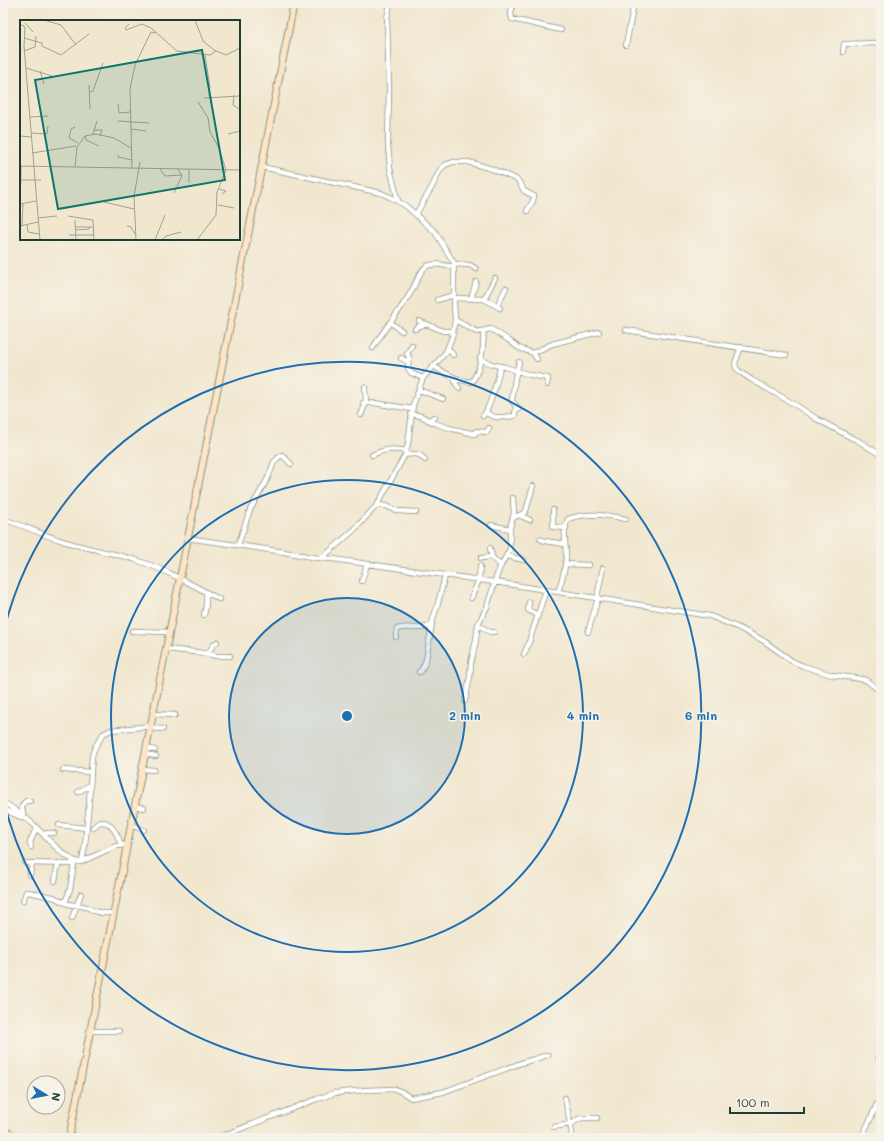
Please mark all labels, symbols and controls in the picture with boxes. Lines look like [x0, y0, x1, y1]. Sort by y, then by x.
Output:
inset map [20, 20, 240, 240]
text: 2 min [449, 707, 481, 723]
text: 4 min [567, 707, 599, 723]
text: 6 min [685, 707, 717, 723]
centre of rings [340, 709, 354, 723]
north arrow [26, 1075, 66, 1115]
scale bar [730, 1089, 804, 1115]
text: N [48, 1091, 64, 1102]
text: 100 m [736, 1094, 770, 1110]

